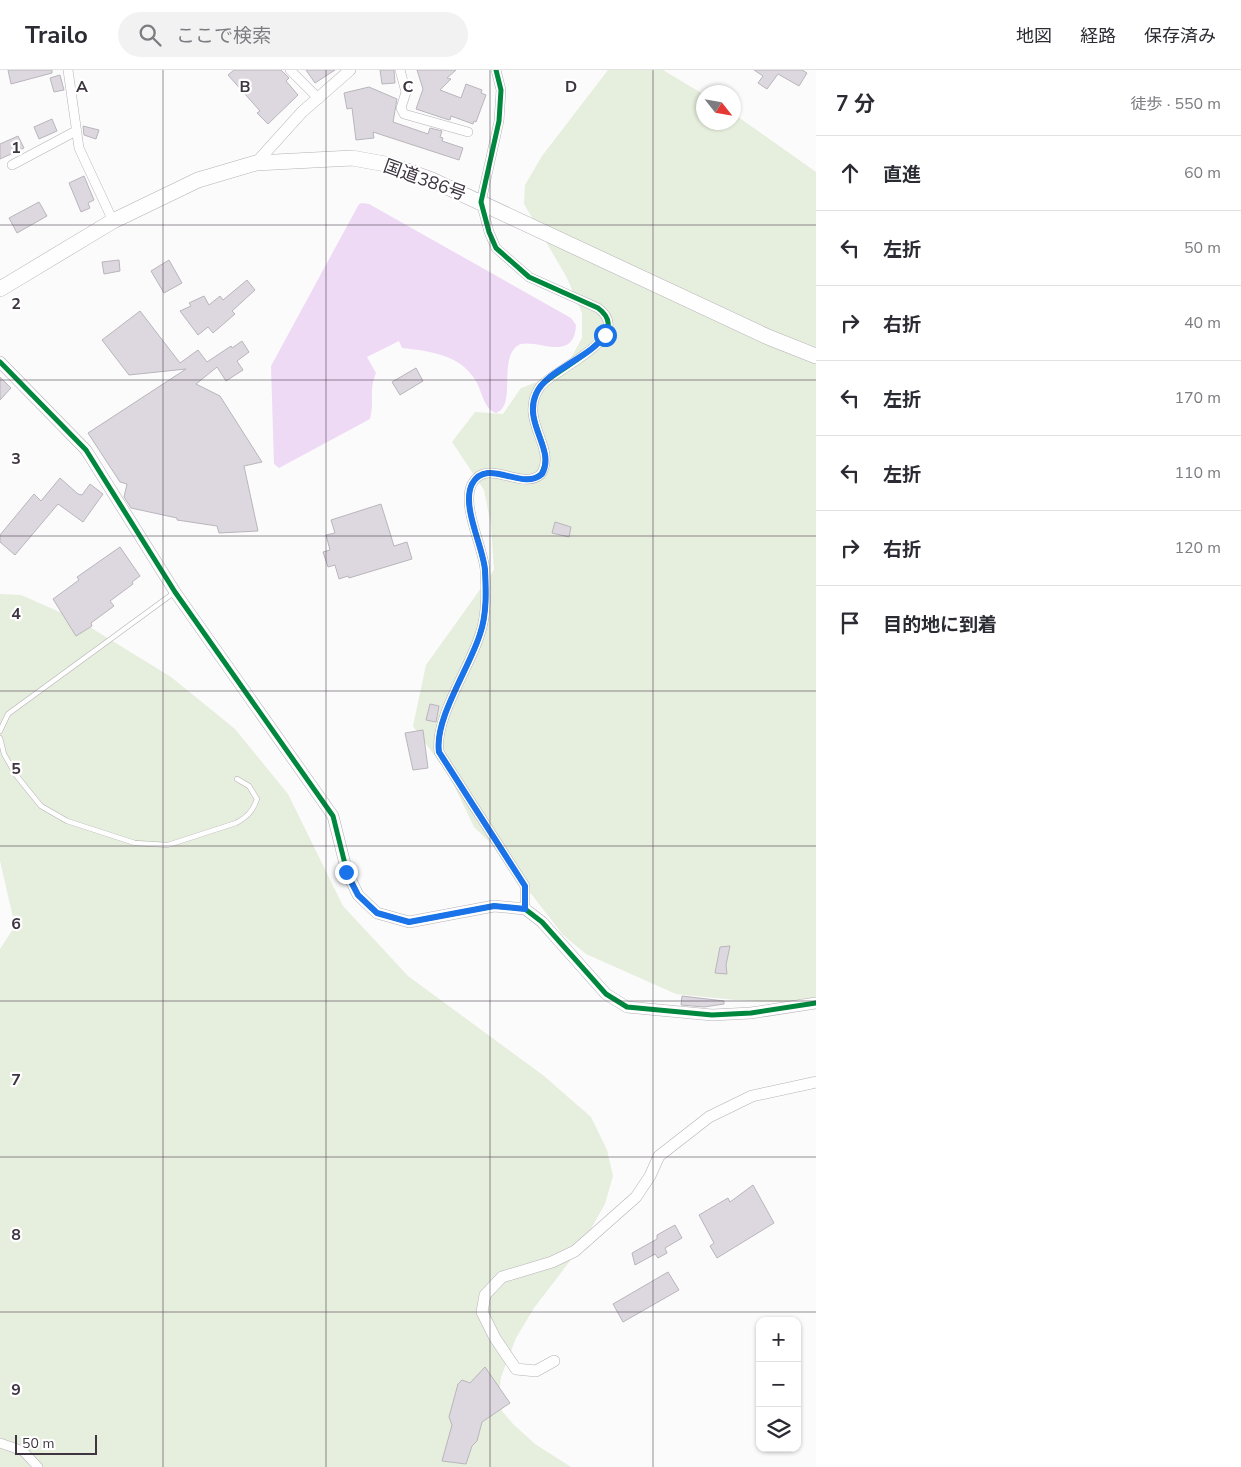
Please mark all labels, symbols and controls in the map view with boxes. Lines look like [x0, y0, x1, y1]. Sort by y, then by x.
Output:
search box [118, 12, 468, 57]
text: Trailo [25, 19, 88, 51]
icon: search [136, 21, 164, 49]
text: ここで検索 [176, 23, 271, 49]
text: 地図 [1016, 24, 1052, 48]
text: 経路 [1080, 24, 1116, 48]
text: 保存済み [1144, 24, 1216, 48]
text: A [76, 76, 88, 98]
text: B [239, 76, 251, 98]
text: C [403, 76, 414, 98]
text: D [565, 76, 577, 98]
north arrow [696, 85, 741, 130]
text: 7 分 [836, 90, 875, 118]
text: 徒歩 · 550 m [1131, 93, 1221, 115]
text: 1 [11, 137, 21, 159]
street label: 国道386号 [380, 154, 470, 206]
icon: ahead [836, 159, 864, 187]
text: 直進 [883, 162, 921, 188]
text: 60 m [1184, 162, 1221, 184]
icon: left [836, 234, 864, 262]
text: 左折 [883, 237, 921, 263]
text: 50 m [1184, 237, 1221, 259]
text: 2 [11, 293, 21, 315]
icon: right [836, 309, 864, 337]
text: 右折 [883, 312, 921, 338]
text: 40 m [1184, 312, 1221, 334]
route start [594, 324, 617, 347]
icon: left [836, 384, 864, 412]
text: 左折 [883, 387, 921, 413]
text: 170 m [1174, 387, 1221, 409]
text: 3 [11, 448, 21, 470]
icon: left [836, 459, 864, 487]
text: 左折 [883, 462, 921, 488]
text: 110 m [1174, 462, 1221, 484]
icon: right [836, 534, 864, 562]
text: 右折 [883, 537, 921, 563]
text: 120 m [1174, 537, 1221, 559]
text: 4 [11, 603, 21, 625]
icon: arrive [836, 609, 864, 637]
text: 目的地に到着 [883, 612, 997, 638]
text: 5 [11, 758, 21, 780]
route end [335, 861, 358, 884]
text: 6 [11, 913, 21, 935]
text: 7 [11, 1069, 21, 1091]
text: 8 [11, 1224, 21, 1246]
map controls [756, 1317, 801, 1452]
button: + [756, 1317, 801, 1362]
button: − [756, 1362, 801, 1407]
text: 9 [11, 1379, 21, 1401]
button: layers [756, 1407, 801, 1452]
scale bar [15, 1432, 98, 1455]
text: 50 m [22, 1434, 54, 1453]

